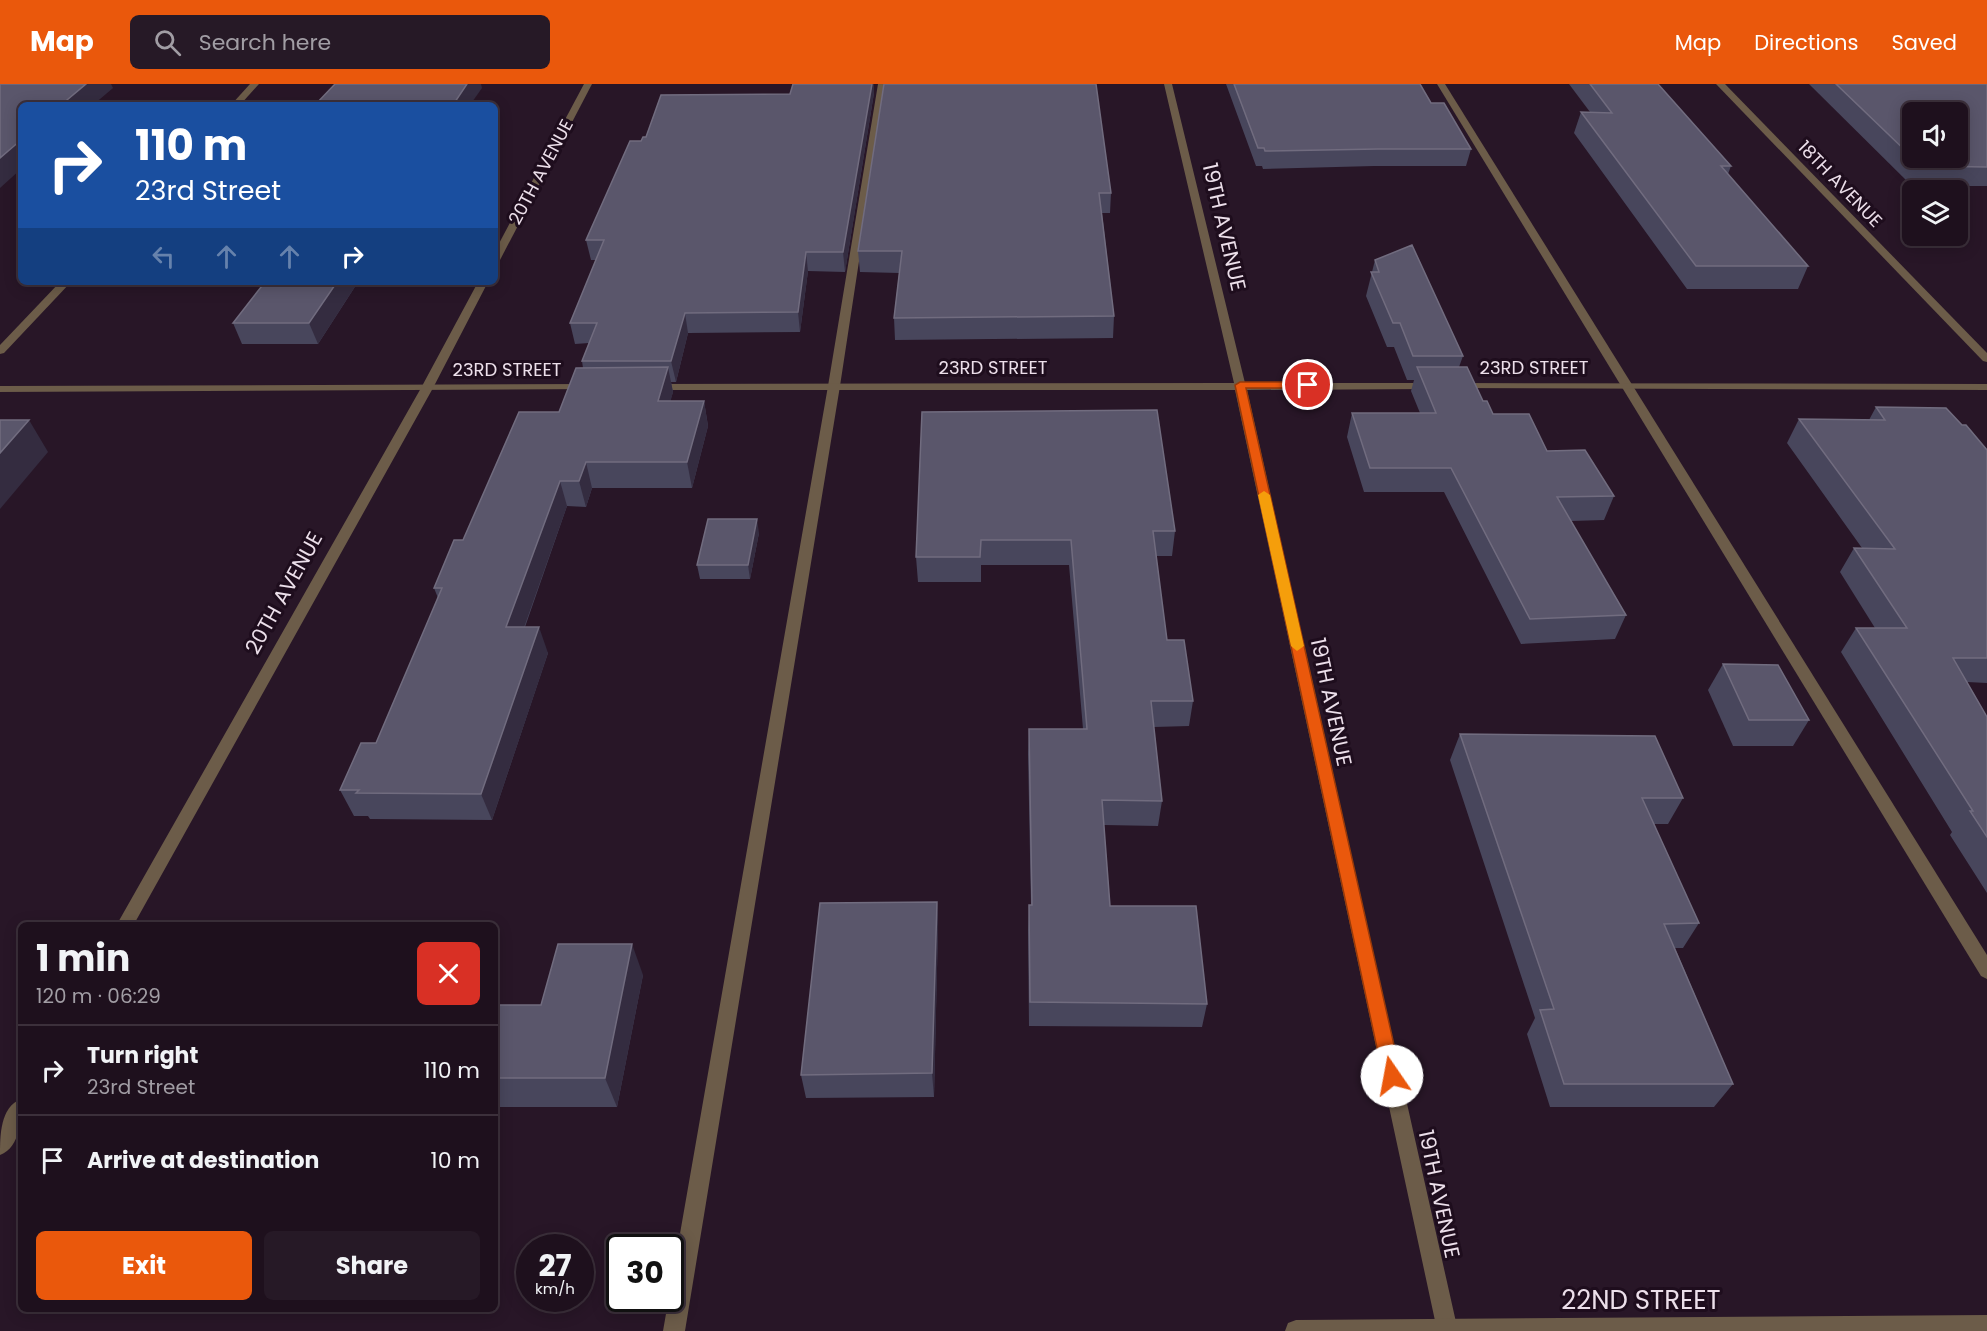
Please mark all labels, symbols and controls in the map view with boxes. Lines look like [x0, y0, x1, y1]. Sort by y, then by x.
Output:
search box [130, 15, 550, 69]
text: Map [30, 22, 94, 61]
icon: search [151, 26, 184, 59]
text: Search here [199, 27, 331, 58]
text: Map [1675, 28, 1721, 57]
text: Directions [1754, 28, 1858, 57]
text: Saved [1891, 28, 1957, 57]
map controls [1902, 102, 1968, 246]
button: sound [1902, 102, 1968, 168]
street label: 20TH AVENUE [502, 115, 579, 229]
text: 110 m [135, 116, 247, 175]
icon: right [36, 126, 114, 204]
street label: 18TH AVENUE [1793, 135, 1888, 233]
street label: 19TH AVENUE [1196, 160, 1253, 294]
text: 23rd Street [135, 172, 281, 209]
button: layers [1902, 180, 1968, 246]
icon: left [147, 240, 180, 273]
icon: ahead [210, 240, 243, 273]
icon: ahead [273, 240, 306, 273]
icon: right [336, 240, 369, 273]
street label: 23RD STREET [939, 355, 1048, 380]
street label: 23RD STREET [1480, 355, 1589, 380]
street label: 23RD STREET [453, 357, 562, 382]
pin [1282, 359, 1333, 410]
icon: arrive [1291, 368, 1324, 401]
street label: 20TH AVENUE [238, 526, 329, 659]
street label: 19TH AVENUE [1304, 635, 1359, 769]
text: 1 min [36, 933, 130, 984]
button: close [417, 942, 480, 1005]
text: 120 m · 06:29 [36, 982, 161, 1010]
text: Turn right [87, 1040, 198, 1071]
position arrow [1360, 1044, 1424, 1108]
icon: right [36, 1054, 69, 1087]
text: 110 m [424, 1055, 480, 1086]
text: 23rd Street [87, 1073, 195, 1101]
street label: 19TH AVENUE [1412, 1127, 1467, 1261]
icon: arrive [36, 1144, 69, 1177]
text: Arrive at destination [87, 1145, 319, 1176]
text: 10 m [431, 1145, 480, 1176]
button: Exit [36, 1231, 252, 1300]
button: Share [264, 1231, 480, 1300]
speed limit sign: 30 [606, 1234, 684, 1312]
text: 27 [538, 1244, 572, 1287]
text: km/h [535, 1278, 575, 1299]
street label: 22ND STREET [1561, 1282, 1721, 1318]

